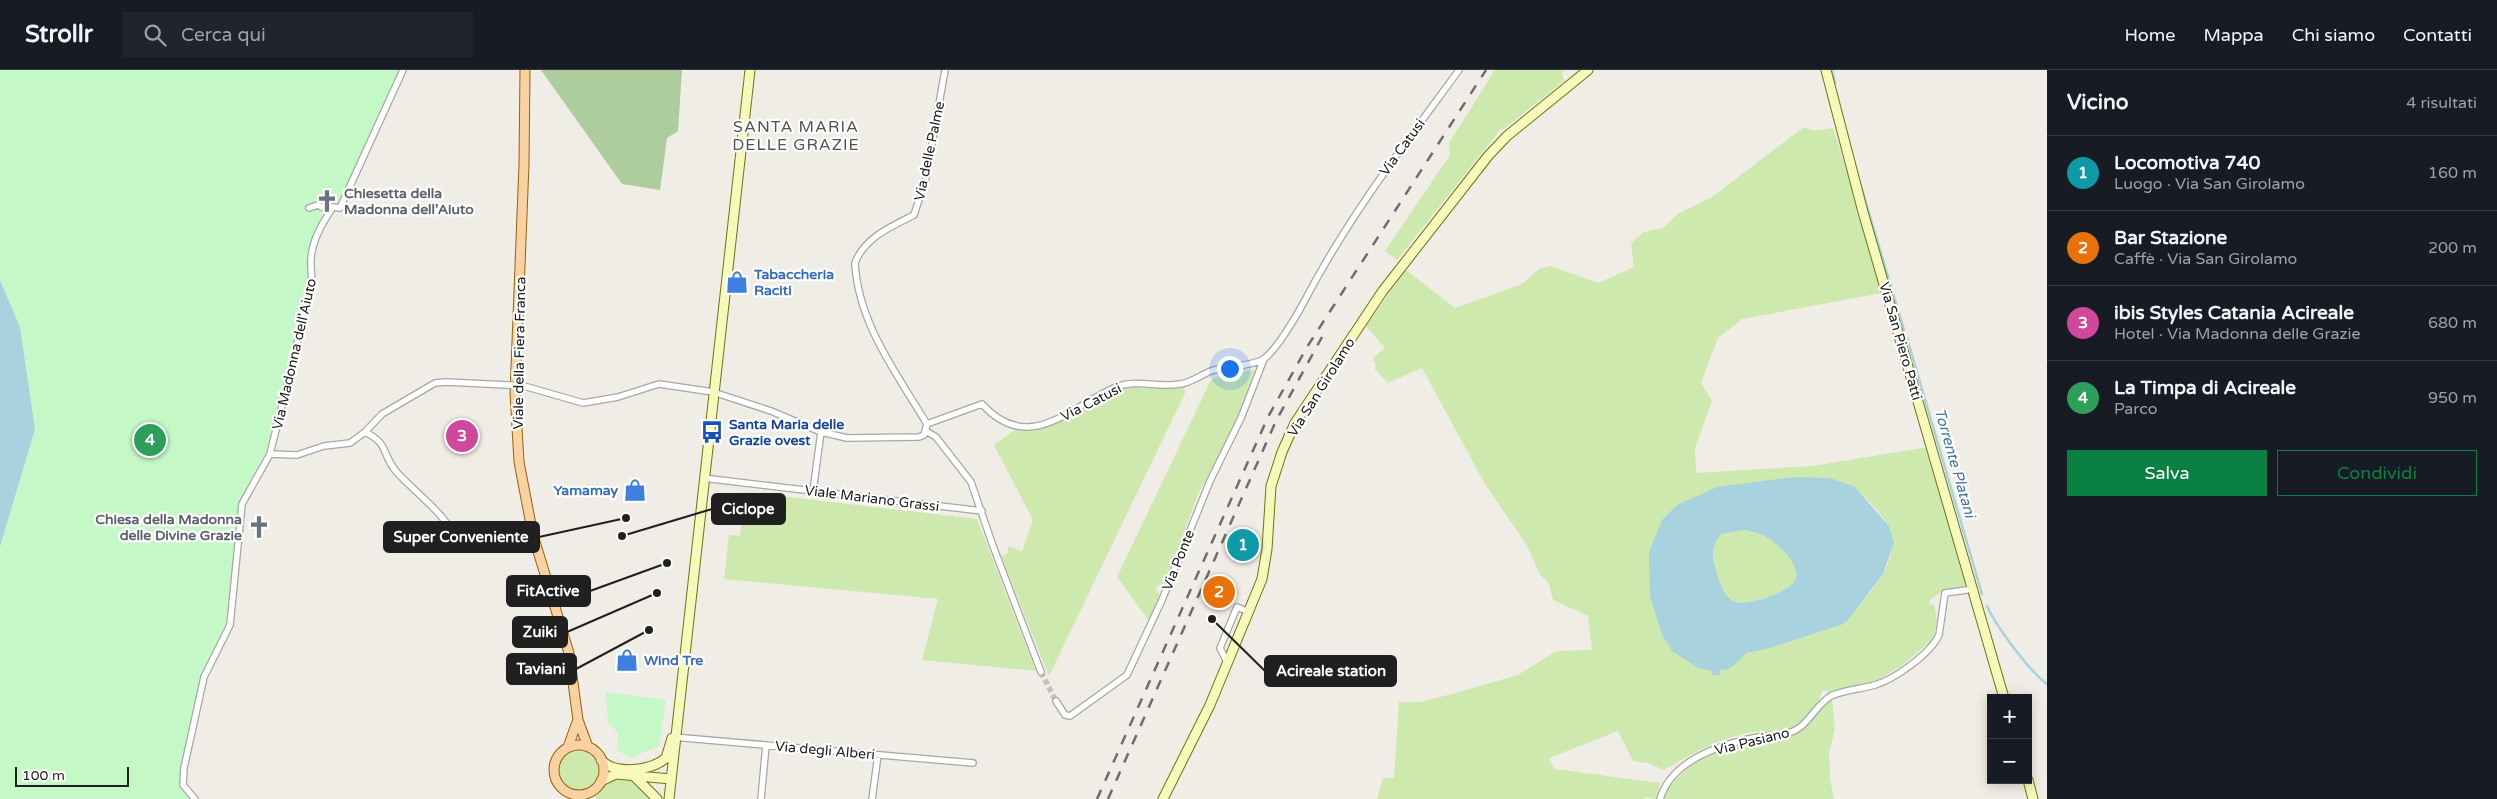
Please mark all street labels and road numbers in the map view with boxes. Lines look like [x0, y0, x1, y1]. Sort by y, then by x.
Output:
street label: Via delle Palme [911, 100, 948, 202]
street label: Via Catusi [1376, 116, 1429, 179]
street label: Viale della Fiera Franca [510, 276, 529, 430]
street label: Via Madonna dell'Aiuto [269, 277, 320, 431]
street label: Via San Piero Patti [1876, 280, 1926, 402]
street label: Via San Girolamo [1284, 335, 1359, 440]
street label: Via Catusi [1058, 380, 1125, 425]
street label: Viale Mariano Grassi [804, 482, 940, 515]
street label: Via Ponte [1159, 527, 1198, 593]
street label: Via Pasiano [1713, 724, 1791, 759]
street label: Via degli Alberi [774, 738, 876, 763]

